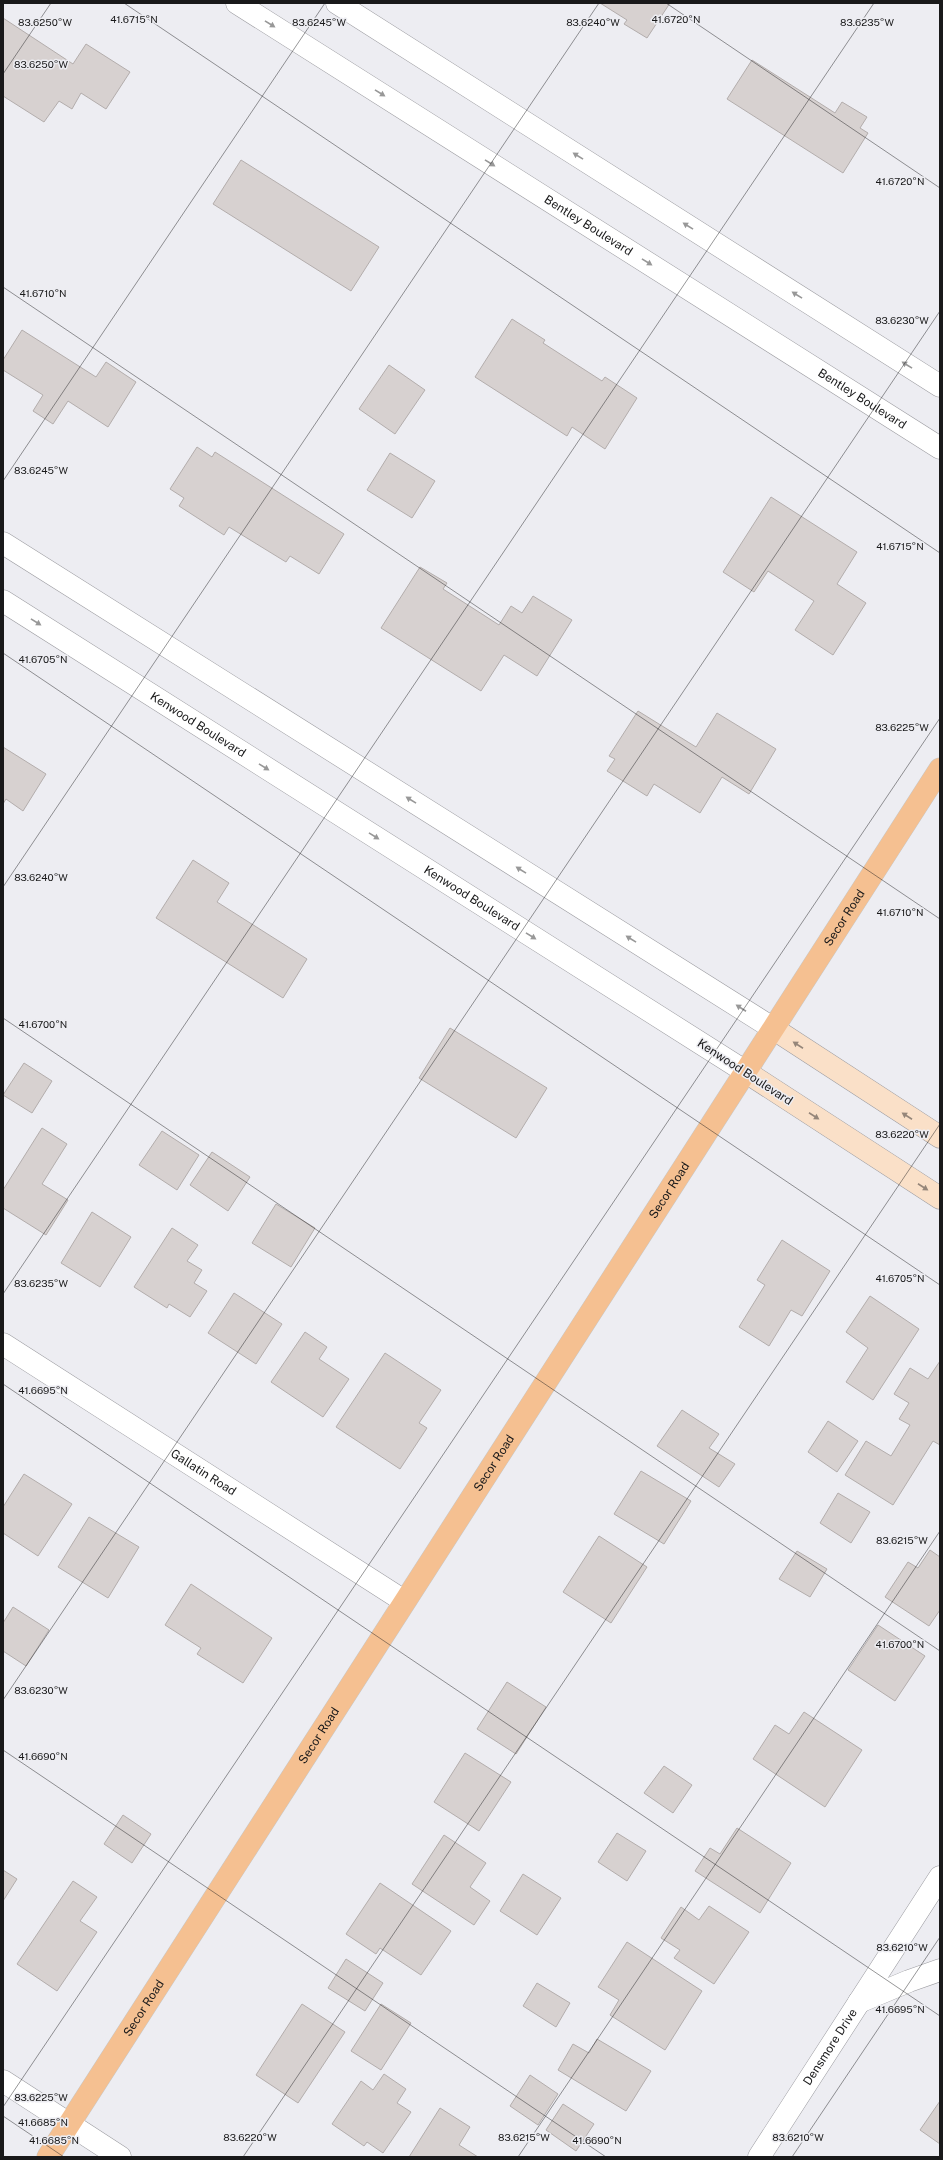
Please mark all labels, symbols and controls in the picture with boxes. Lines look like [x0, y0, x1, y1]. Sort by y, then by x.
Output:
text: 41.6715°N [110, 13, 158, 25]
text: 41.6720°N [652, 13, 700, 25]
text: 83.6250°W [18, 16, 72, 28]
text: 83.6245°W [292, 16, 346, 28]
text: 83.6240°W [566, 16, 620, 28]
text: 83.6235°W [840, 16, 894, 28]
one-way arrow [265, 20, 275, 28]
text: 83.6250°W [14, 58, 68, 70]
one-way arrow [374, 90, 386, 97]
one-way arrow [573, 152, 583, 160]
one-way arrow [484, 159, 495, 167]
text: 41.6720°N [876, 175, 924, 187]
street label: Bentley Boulevard [542, 192, 635, 259]
one-way arrow [682, 222, 693, 230]
one-way arrow [641, 259, 653, 266]
text: 41.6710°N [19, 287, 67, 299]
one-way arrow [791, 292, 803, 299]
text: 83.6230°W [875, 314, 929, 326]
one-way arrow [902, 361, 912, 369]
street label: Bentley Boulevard [815, 366, 909, 432]
text: 83.6245°W [14, 464, 68, 476]
text: 41.6715°N [876, 540, 924, 552]
one-way arrow [31, 618, 41, 626]
text: 41.6705°N [18, 653, 68, 665]
street label: Kenwood Boulevard [148, 689, 249, 760]
text: 83.6225°W [875, 721, 929, 733]
one-way arrow [258, 763, 270, 770]
one-way arrow [406, 796, 416, 804]
one-way arrow [368, 833, 380, 840]
street label: Kenwood Boulevard [421, 863, 522, 934]
one-way arrow [515, 866, 527, 873]
text: 83.6240°W [14, 871, 68, 883]
street label: Secor Road [821, 887, 868, 949]
text: 41.6710°N [876, 906, 924, 918]
one-way arrow [526, 932, 536, 940]
one-way arrow [626, 935, 636, 943]
one-way arrow [736, 1004, 746, 1012]
text: 41.6700°N [19, 1018, 67, 1030]
street label: Kenwood Boulevard [695, 1036, 795, 1108]
one-way arrow [793, 1041, 803, 1049]
one-way arrow [809, 1112, 819, 1120]
one-way arrow [902, 1112, 912, 1120]
text: 83.6220°W [875, 1128, 929, 1140]
street label: Secor Road [646, 1160, 692, 1221]
one-way arrow [918, 1183, 928, 1191]
text: 41.6705°N [875, 1272, 925, 1284]
text: 83.6235°W [14, 1277, 68, 1289]
text: 41.6695°N [18, 1384, 68, 1396]
street label: Secor Road [471, 1432, 517, 1494]
street label: Gallatin Road [168, 1446, 239, 1499]
text: 83.6215°W [876, 1534, 928, 1546]
text: 41.6700°N [876, 1638, 924, 1650]
text: 83.6230°W [14, 1684, 68, 1696]
street label: Secor Road [296, 1705, 342, 1766]
text: 41.6690°N [18, 1750, 68, 1762]
text: 83.6210°W [876, 1941, 928, 1953]
street label: Secor Road [120, 1977, 167, 2039]
text: 41.6695°N [875, 2003, 925, 2015]
street label: Densmore Drive [800, 2006, 860, 2088]
text: 83.6225°W [14, 2091, 68, 2103]
text: 41.6685°N [18, 2116, 68, 2128]
text: 83.6220°W [223, 2131, 277, 2143]
text: 83.6215°W [498, 2131, 550, 2143]
text: 83.6210°W [772, 2131, 824, 2143]
text: 41.6685°N [29, 2134, 79, 2146]
text: 41.6690°N [572, 2134, 622, 2146]

